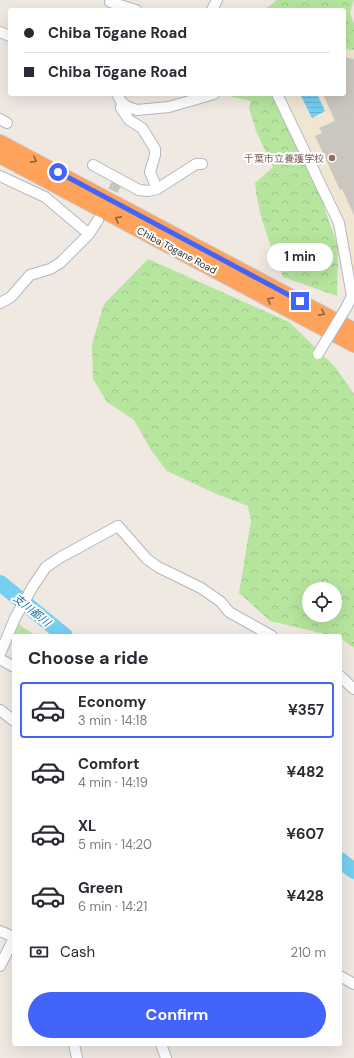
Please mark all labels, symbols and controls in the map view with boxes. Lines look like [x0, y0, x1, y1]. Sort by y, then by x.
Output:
text: Chiba Tōgane Road [48, 23, 187, 43]
text: Chiba Tōgane Road [48, 62, 187, 82]
place label: 千葉市立養護学校 [244, 152, 324, 165]
marker: 千葉市立養護学校 [327, 153, 337, 163]
one-way arrow [30, 155, 38, 163]
route start [49, 163, 67, 181]
one-way arrow [115, 217, 123, 224]
street label: Chiba Tōgane Road [135, 224, 219, 277]
callout: 1 min [267, 243, 333, 271]
text: 1 min [284, 248, 316, 265]
route end [291, 292, 309, 310]
one-way arrow [267, 297, 274, 305]
one-way arrow [318, 308, 326, 316]
map controls [302, 582, 342, 622]
button: locate [302, 582, 342, 622]
water label: 支川都川 [10, 591, 54, 630]
text: Choose a ride [28, 646, 149, 670]
icon: car [30, 692, 66, 728]
text: Economy [78, 692, 146, 712]
text: ¥357 [288, 700, 324, 720]
text: 3 min · 14:18 [78, 712, 147, 729]
icon: car [30, 754, 66, 790]
text: Comfort [78, 754, 139, 774]
text: ¥482 [286, 762, 324, 782]
text: 4 min · 14:19 [78, 774, 148, 791]
icon: car [30, 816, 66, 852]
text: XL [78, 816, 96, 836]
text: ¥607 [286, 824, 324, 844]
text: 5 min · 14:20 [78, 836, 152, 853]
icon: car [30, 878, 66, 914]
text: Green [78, 878, 123, 898]
text: ¥428 [286, 886, 324, 906]
text: 6 min · 14:21 [78, 898, 147, 915]
icon: cash [28, 941, 50, 963]
text: Cash [60, 942, 95, 962]
text: 210 m [291, 944, 326, 961]
button: Confirm [28, 992, 326, 1038]

